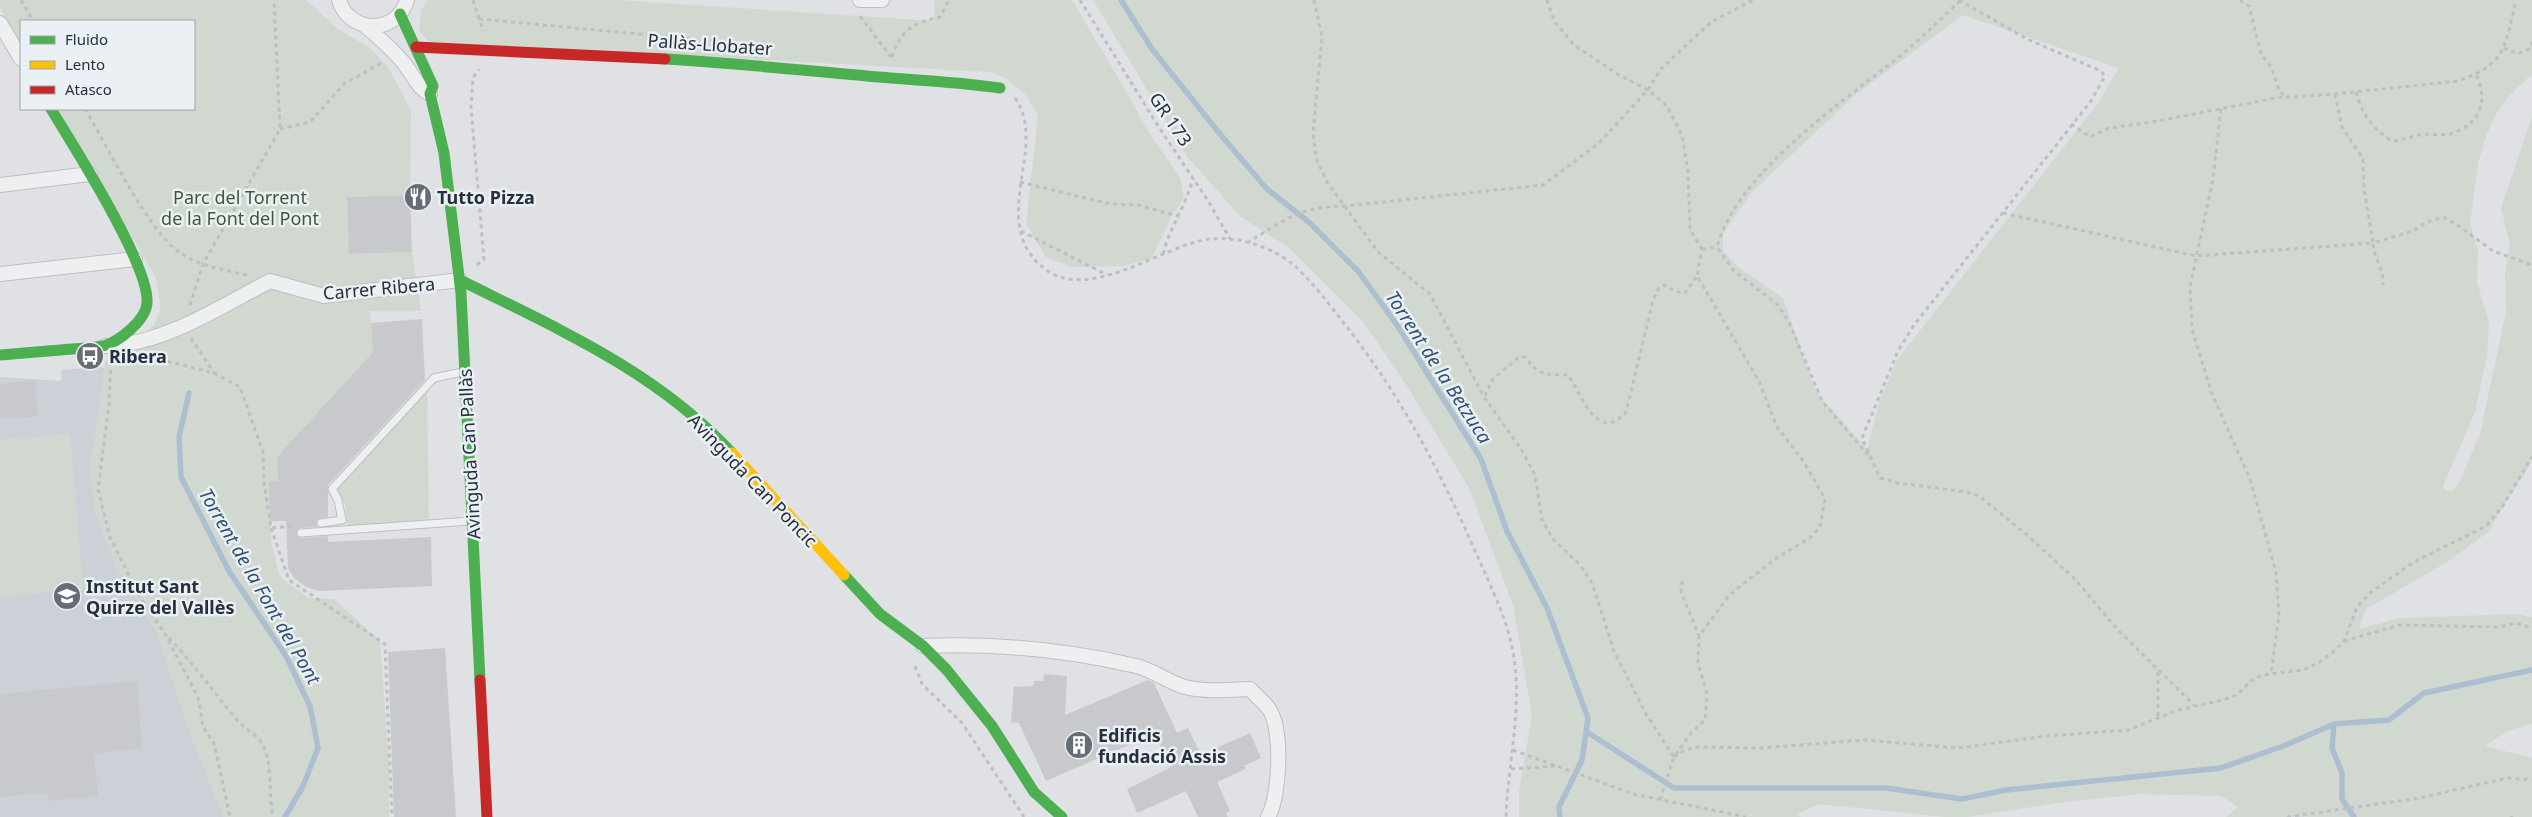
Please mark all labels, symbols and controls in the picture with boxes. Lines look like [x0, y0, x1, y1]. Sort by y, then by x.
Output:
legend [20, 20, 195, 110]
street label: Pallàs-Llobater [647, 28, 774, 60]
text: Fluido [65, 29, 108, 49]
text: Lento [65, 54, 105, 74]
text: Atasco [65, 79, 112, 99]
street label: GR 173 [1144, 87, 1198, 151]
restaurant icon: Tutto Pizza [403, 182, 433, 212]
park label: Parc del Torrent de la Font del Pont [161, 185, 319, 230]
place label: Tutto Pizza [437, 185, 535, 209]
street label: Carrer Ribera [322, 271, 436, 305]
water label: Torrent de la Betzuca [1380, 286, 1498, 449]
bus stop icon: Ribera [75, 341, 105, 371]
place label: Ribera [109, 344, 167, 368]
street label: Avinguda Can Pallàs [453, 368, 485, 540]
street label: Avinguda Can Poncic [683, 408, 823, 552]
water label: Torrent de la Font del Pont [193, 483, 327, 689]
place label: Institut Sant Quirze del Vallès [86, 574, 234, 619]
school or university icon: Institut Sant Quirze del Vallès [52, 581, 82, 611]
place label: Edificis fundació Assis [1098, 723, 1226, 768]
building icon: Edificis fundació Assis [1064, 730, 1094, 760]

